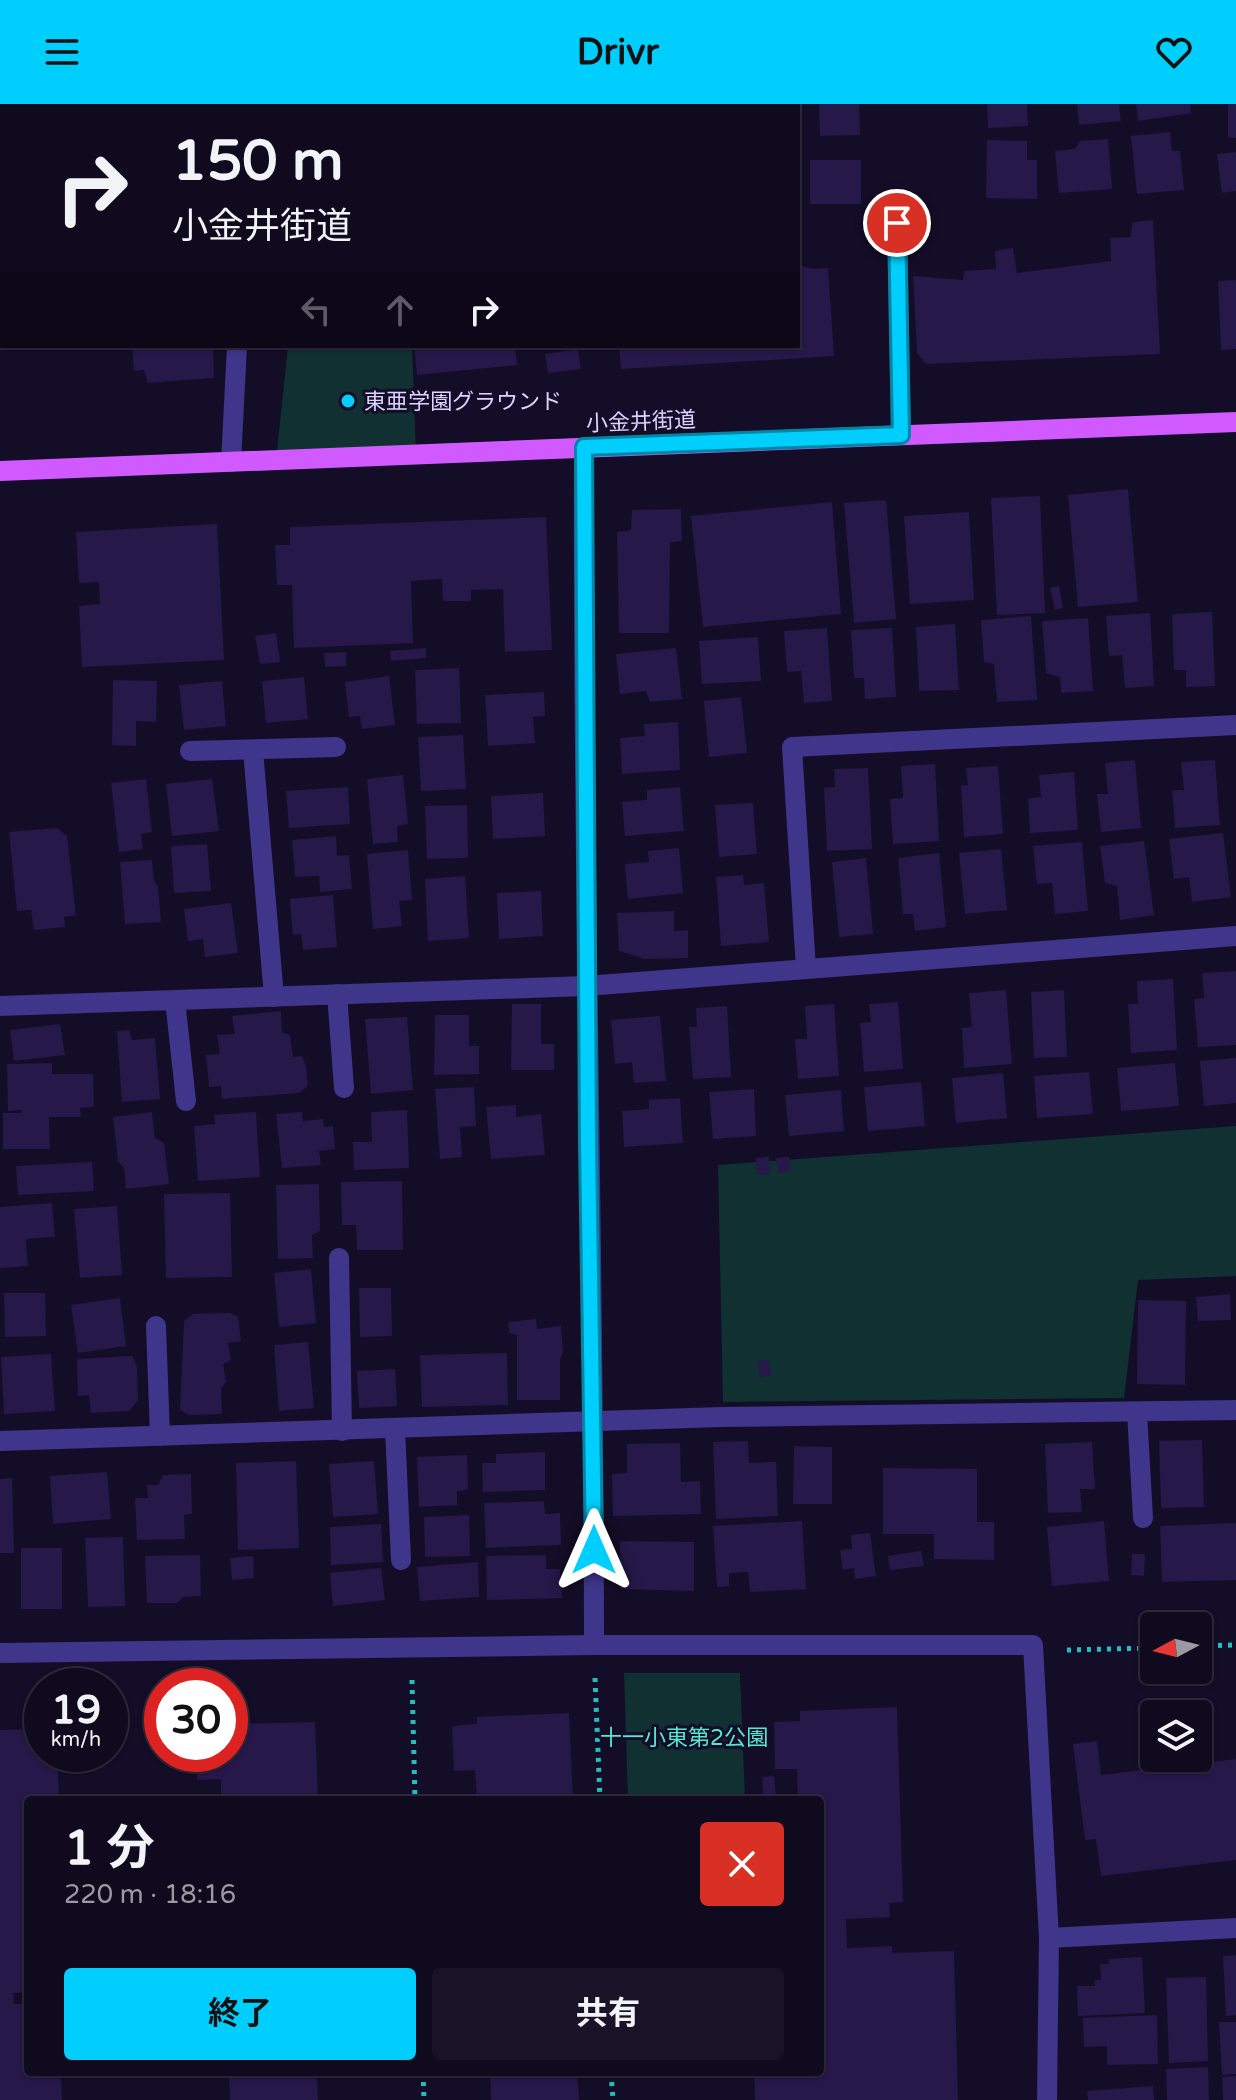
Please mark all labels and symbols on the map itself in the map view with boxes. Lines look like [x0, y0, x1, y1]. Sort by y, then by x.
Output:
pin [863, 189, 931, 257]
place label: 東亜学園グラウンド [364, 389, 562, 415]
marker: 東亜学園グラウンド [339, 392, 357, 410]
street label: 小金井街道 [586, 407, 696, 437]
position arrow [552, 1508, 636, 1592]
north arrow [1140, 1612, 1212, 1684]
speed limit sign: 30 [144, 1668, 248, 1772]
park label: 十一小東第2公園 [600, 1725, 768, 1751]

